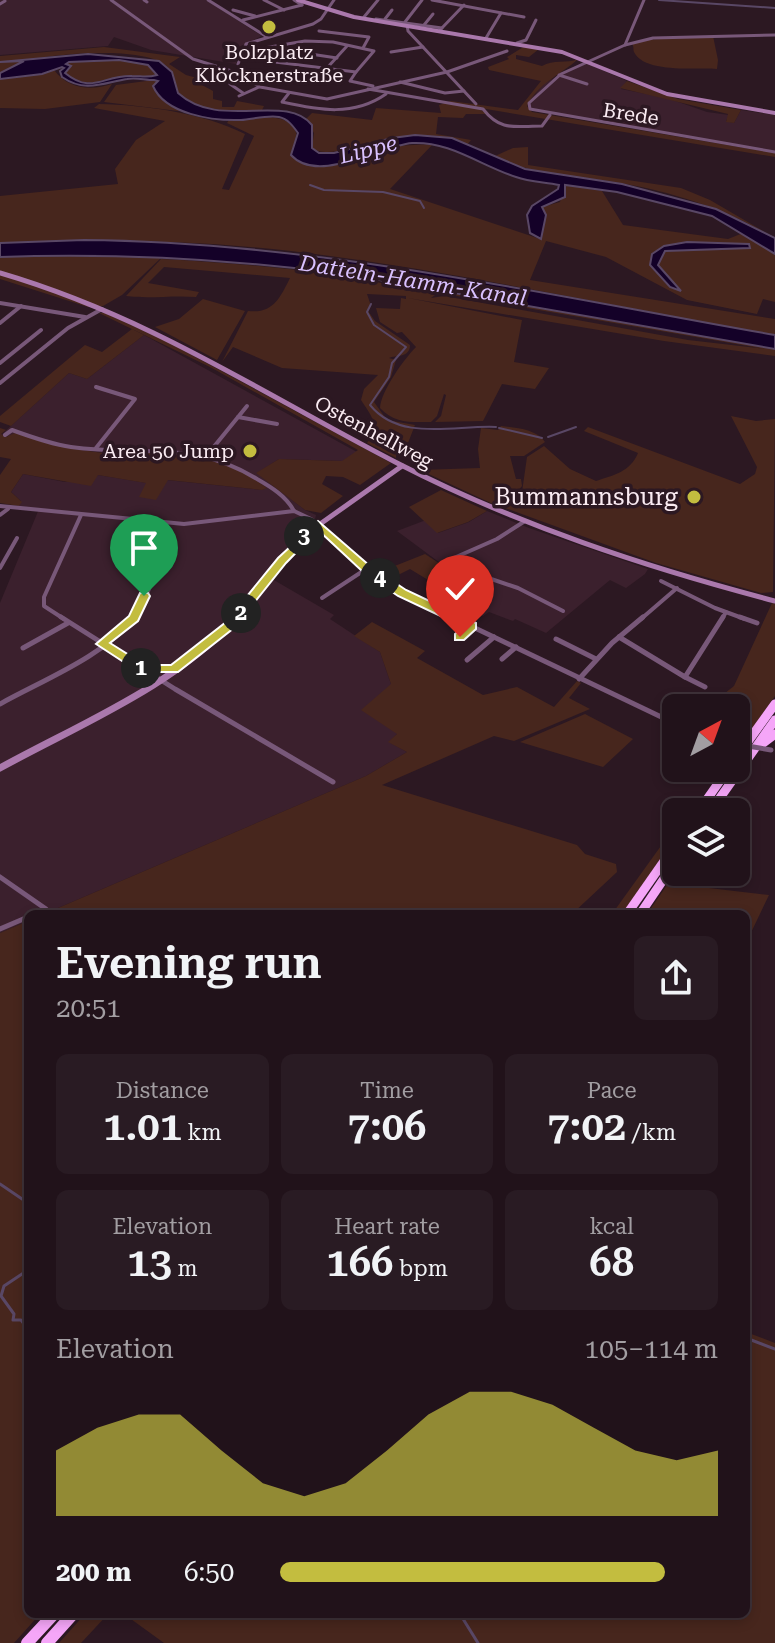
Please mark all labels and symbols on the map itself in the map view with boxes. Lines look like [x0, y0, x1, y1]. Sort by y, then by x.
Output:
marker: Bolzplatz Klöcknerstraße [260, 18, 278, 36]
place label: Bolzplatz Klöcknerstraße [195, 40, 343, 87]
street label: Brede [601, 98, 661, 130]
water label: Lippe [336, 130, 400, 169]
water label: Datteln-Hamm-Kanal [296, 250, 528, 311]
street label: Ostenhellweg [311, 391, 438, 474]
place label: Area 50 Jump [103, 439, 234, 463]
marker: Area 50 Jump [241, 442, 259, 460]
place label: Bummannsburg [494, 483, 678, 511]
marker: Bummannsburg [685, 488, 703, 506]
pin [110, 514, 178, 596]
pin: 3 [284, 516, 324, 556]
pin [426, 555, 494, 637]
pin: 4 [360, 558, 400, 598]
pin: 2 [221, 593, 261, 633]
pin: 1 [121, 648, 161, 688]
north arrow [662, 694, 750, 782]

